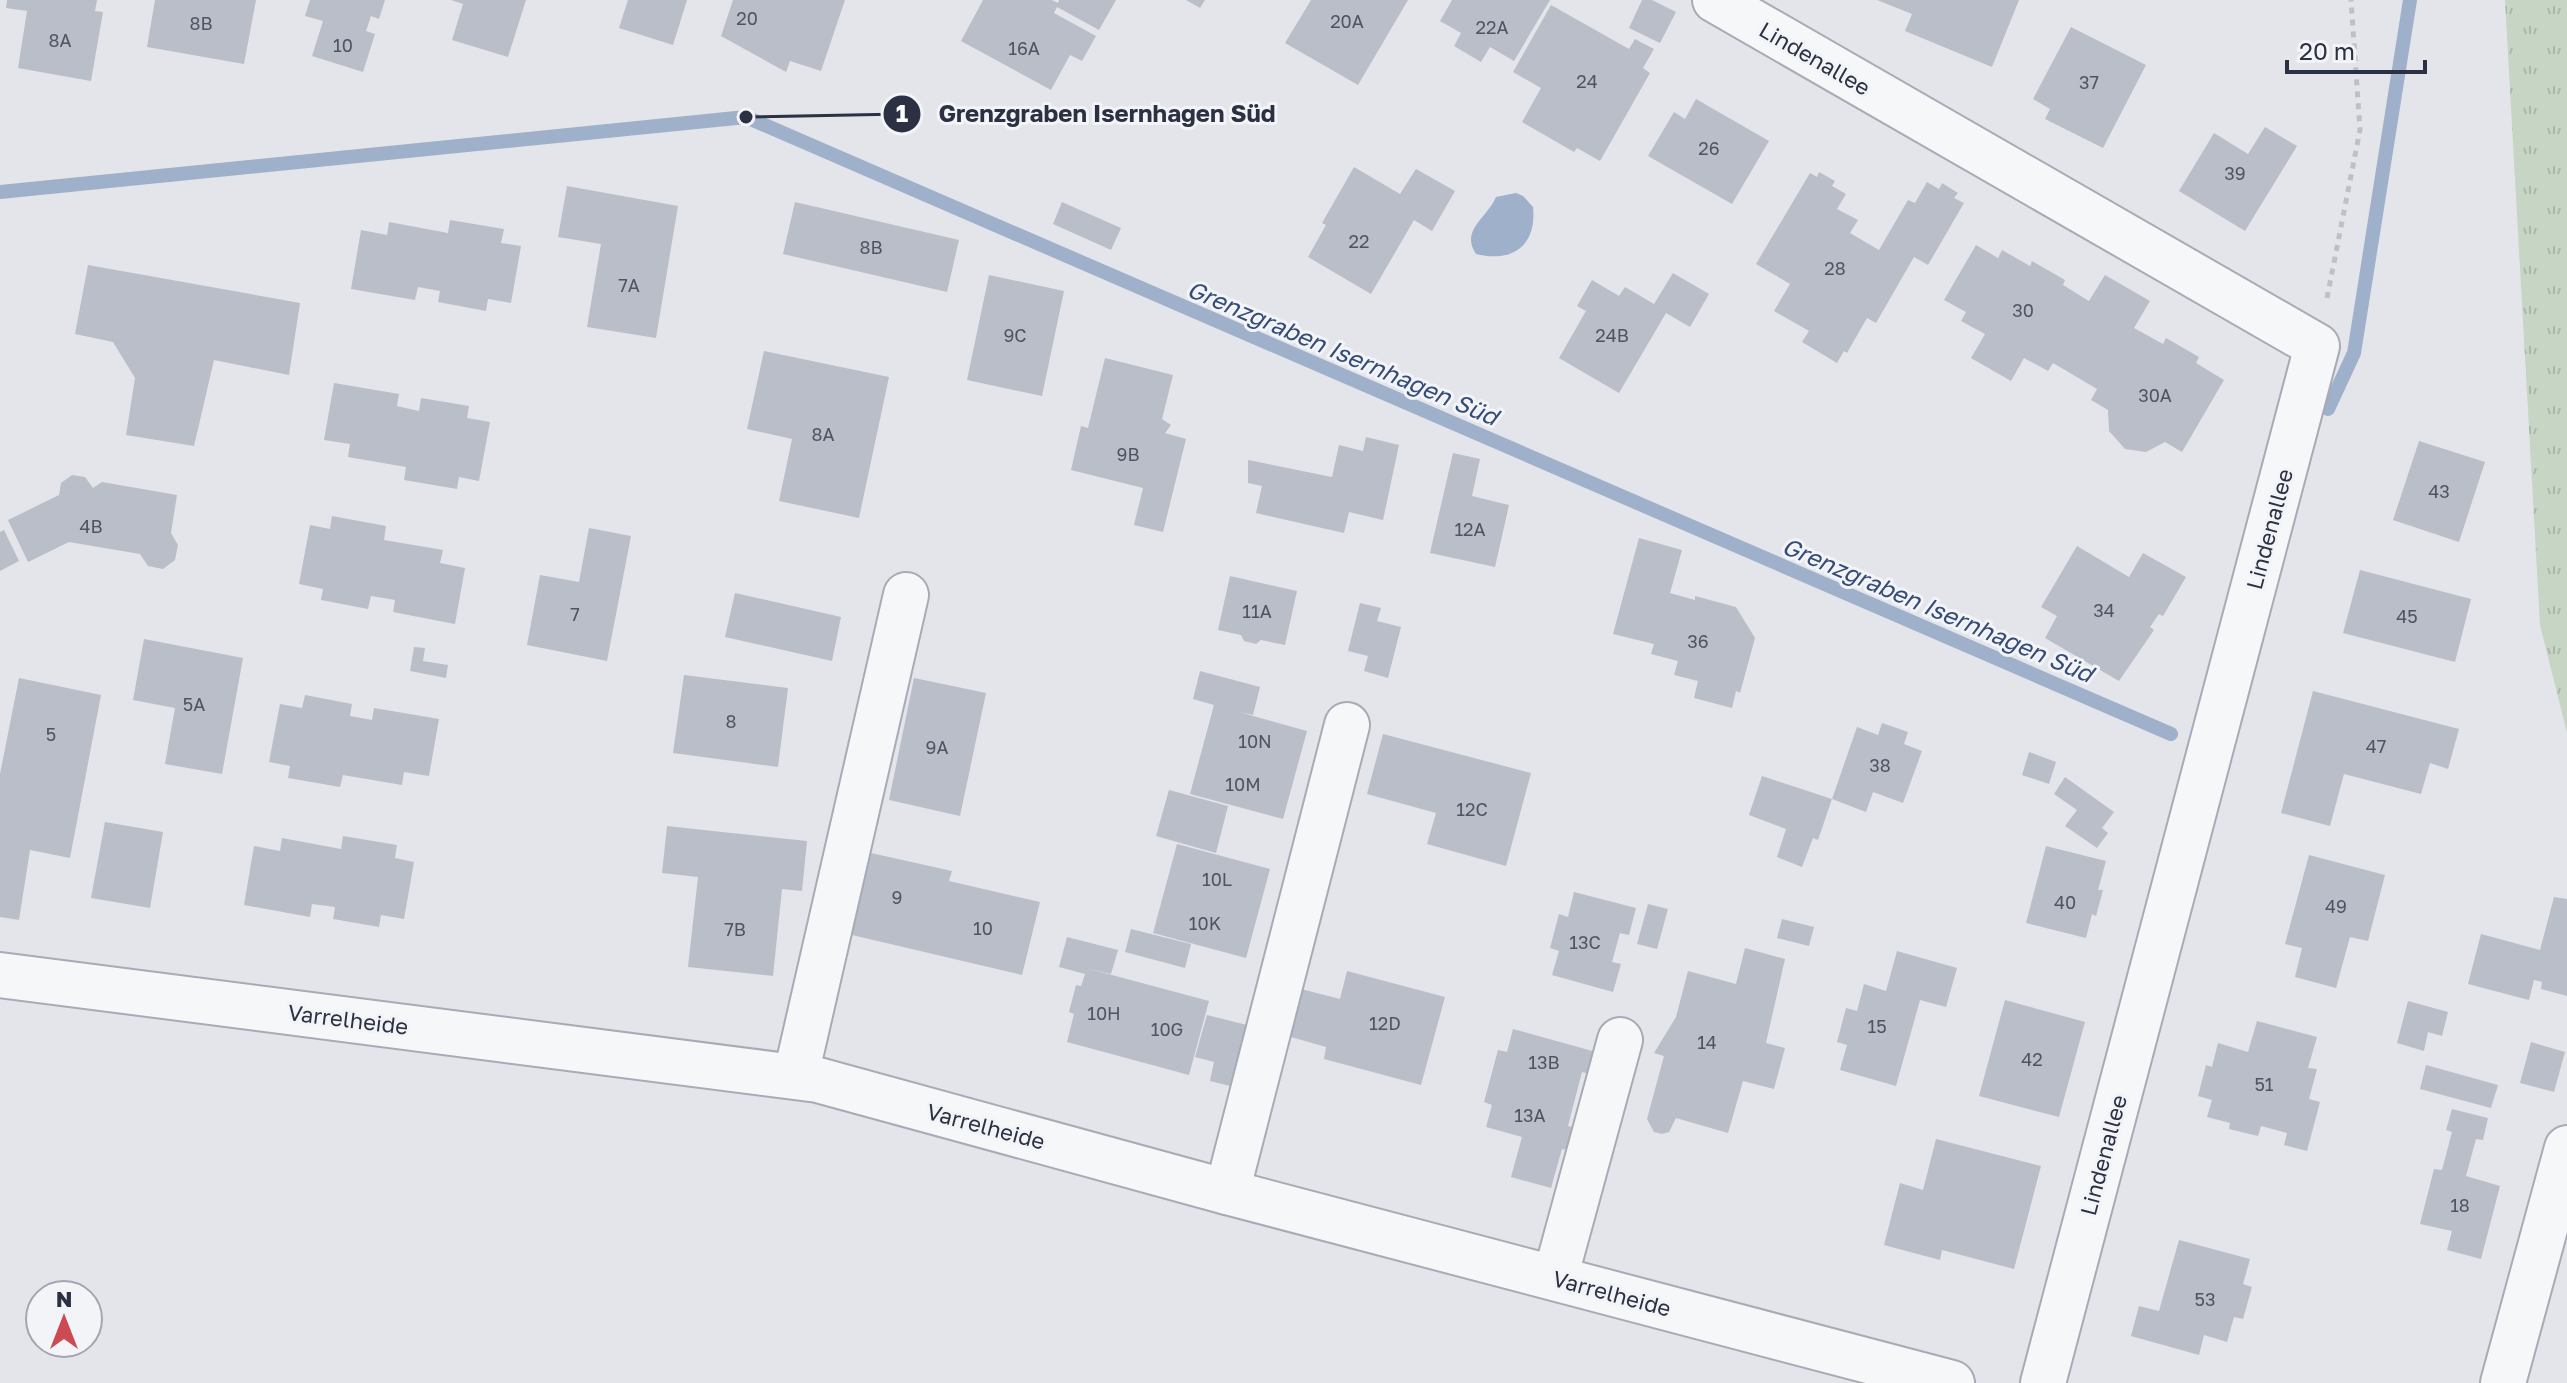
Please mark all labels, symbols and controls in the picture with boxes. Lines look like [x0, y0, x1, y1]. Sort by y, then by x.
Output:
house number: 20 [736, 7, 758, 29]
house number: 20A [1330, 10, 1364, 32]
house number: 8B [189, 12, 213, 34]
street label: Lindenallee [1755, 15, 1875, 101]
house number: 22A [1476, 16, 1508, 38]
scale bar [2287, 24, 2425, 74]
house number: 8A [48, 29, 72, 51]
house number: 10 [333, 34, 353, 56]
text: 20 m [2299, 36, 2355, 65]
house number: 16A [1008, 37, 1040, 59]
house number: 24 [1576, 70, 1598, 92]
house number: 37 [2079, 71, 2099, 93]
callout: Grenzgraben Isernhagen Süd [882, 90, 1291, 138]
text: 1 [896, 98, 908, 127]
text: Grenzgraben Isernhagen Süd [938, 98, 1276, 127]
house number: 26 [1698, 137, 1720, 159]
house number: 39 [2224, 162, 2246, 184]
house number: 22 [1349, 230, 1369, 252]
house number: 8B [859, 236, 883, 258]
house number: 28 [1824, 257, 1846, 279]
water label: Grenzgraben Isernhagen Süd [1183, 273, 1506, 433]
house number: 7A [618, 274, 640, 296]
house number: 30 [2012, 299, 2034, 321]
house number: 9C [1003, 324, 1027, 346]
house number: 24B [1595, 324, 1629, 346]
house number: 30A [2138, 384, 2172, 406]
house number: 8A [811, 423, 835, 445]
house number: 9B [1117, 443, 1139, 465]
street label: Lindenallee [2240, 466, 2298, 592]
house number: 43 [2428, 480, 2450, 502]
house number: 4B [79, 515, 103, 537]
house number: 12A [1454, 518, 1486, 540]
water label: Grenzgraben Isernhagen Süd [1778, 530, 2101, 690]
house number: 34 [2093, 599, 2115, 621]
house number: 11A [1242, 600, 1272, 622]
house number: 7 [570, 603, 580, 625]
house number: 45 [2396, 605, 2418, 627]
house number: 36 [1687, 630, 1709, 652]
house number: 5A [183, 693, 205, 715]
house number: 8 [726, 710, 736, 732]
house number: 5 [46, 723, 56, 745]
house number: 10N [1238, 730, 1272, 752]
house number: 47 [2366, 735, 2386, 757]
house number: 9A [926, 736, 948, 758]
house number: 38 [1869, 754, 1891, 776]
house number: 10M [1225, 773, 1261, 795]
house number: 12C [1456, 798, 1488, 820]
house number: 10L [1202, 868, 1232, 890]
house number: 9 [892, 886, 902, 908]
house number: 40 [2054, 891, 2076, 913]
house number: 49 [2325, 895, 2347, 917]
house number: 10K [1189, 912, 1221, 934]
house number: 10 [973, 917, 993, 939]
house number: 7B [724, 918, 746, 940]
house number: 13C [1569, 931, 1601, 953]
street label: Varrelheide [286, 998, 410, 1040]
house number: 10H [1087, 1002, 1121, 1024]
house number: 12D [1369, 1012, 1401, 1034]
house number: 15 [1867, 1015, 1887, 1037]
house number: 10G [1151, 1018, 1183, 1040]
house number: 14 [1697, 1031, 1717, 1053]
house number: 42 [2021, 1048, 2043, 1070]
house number: 13B [1528, 1051, 1560, 1073]
house number: 51 [2254, 1073, 2274, 1095]
street label: Lindenallee [2074, 1092, 2132, 1218]
street label: Varrelheide [924, 1097, 1048, 1155]
house number: 13A [1514, 1104, 1546, 1126]
house number: 18 [2450, 1194, 2470, 1216]
street label: Varrelheide [1550, 1264, 1674, 1322]
north arrow [24, 1279, 104, 1359]
text: N [56, 1285, 72, 1312]
house number: 53 [2195, 1288, 2215, 1310]

